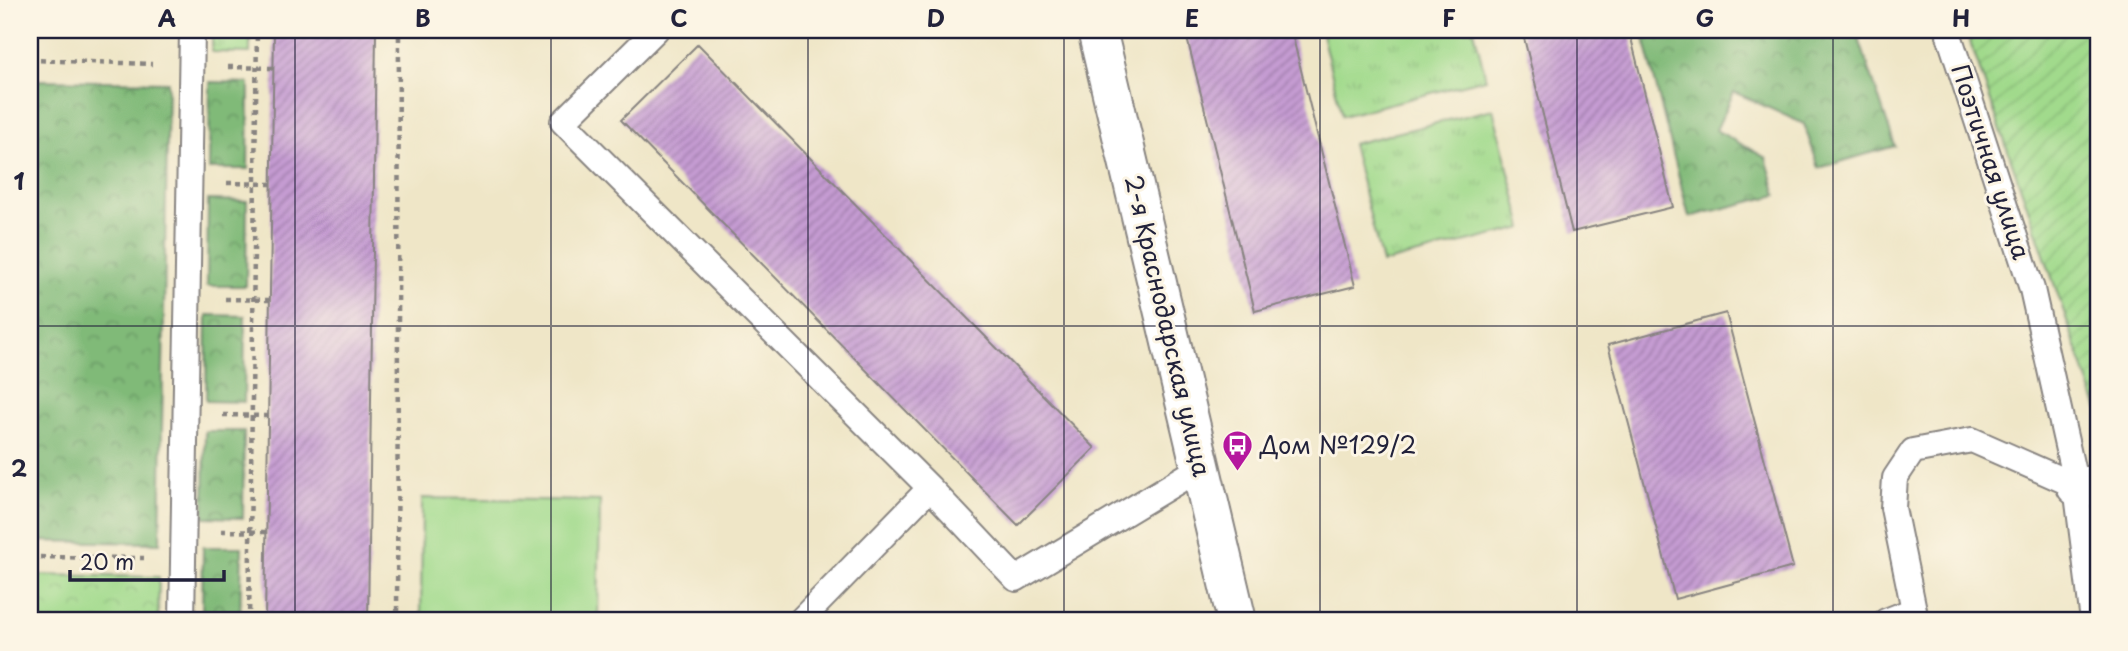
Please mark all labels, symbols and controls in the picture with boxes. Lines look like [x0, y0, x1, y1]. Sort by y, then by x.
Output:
text: A [158, 0, 176, 35]
text: B [415, 0, 431, 35]
text: C [670, 0, 688, 35]
text: D [927, 0, 945, 35]
text: E [1185, 0, 1199, 35]
text: F [1442, 0, 1456, 35]
text: G [1696, 0, 1714, 35]
text: H [1952, 0, 1970, 35]
street label: Поэтичная улица [1943, 59, 2040, 264]
text: 1 [14, 163, 25, 198]
street label: 2-я Краснодарская улица [1117, 171, 1221, 480]
place label: Дом №129/2 [1259, 426, 1416, 462]
bus stop icon: Дом №129/2 [1220, 429, 1254, 473]
text: 2 [11, 450, 27, 485]
scale bar [70, 539, 224, 583]
text: 20 m [80, 545, 134, 577]

